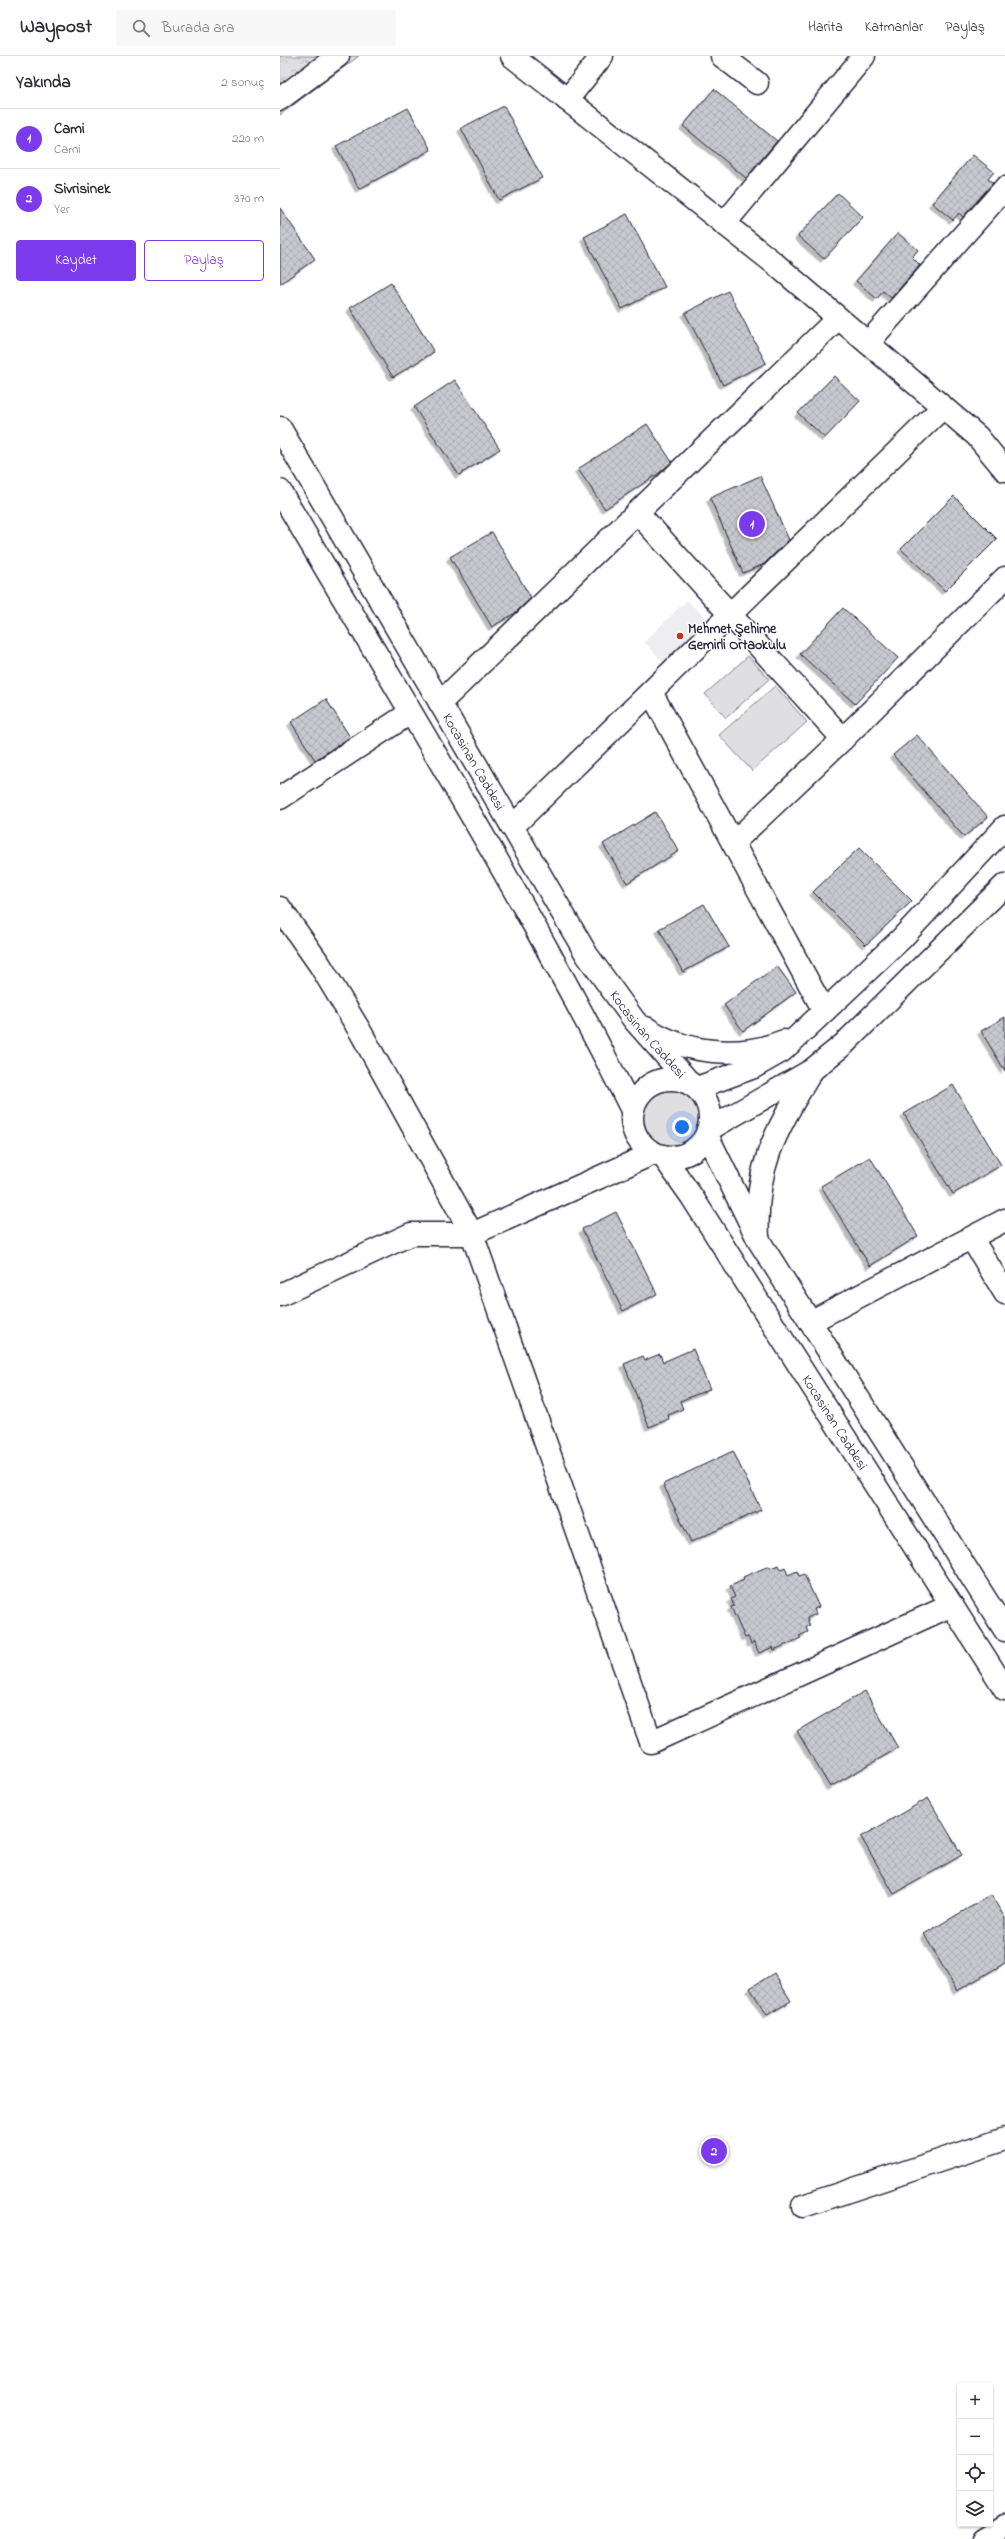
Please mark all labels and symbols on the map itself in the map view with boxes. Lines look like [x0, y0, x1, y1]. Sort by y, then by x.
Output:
pin: 1 [739, 509, 765, 539]
place label: Mehmet Şehime Gemirli Ortaokulu [688, 619, 786, 656]
marker: Mehmet Şehime Gemirli Ortaokulu [675, 631, 685, 641]
street label: Kocasinan Caddesi [436, 710, 510, 815]
street label: Kocasinan Caddesi [604, 987, 690, 1084]
your location [672, 1117, 692, 1137]
street label: Kocasinan Caddesi [796, 1371, 872, 1475]
pin: 2 [701, 2136, 727, 2166]

